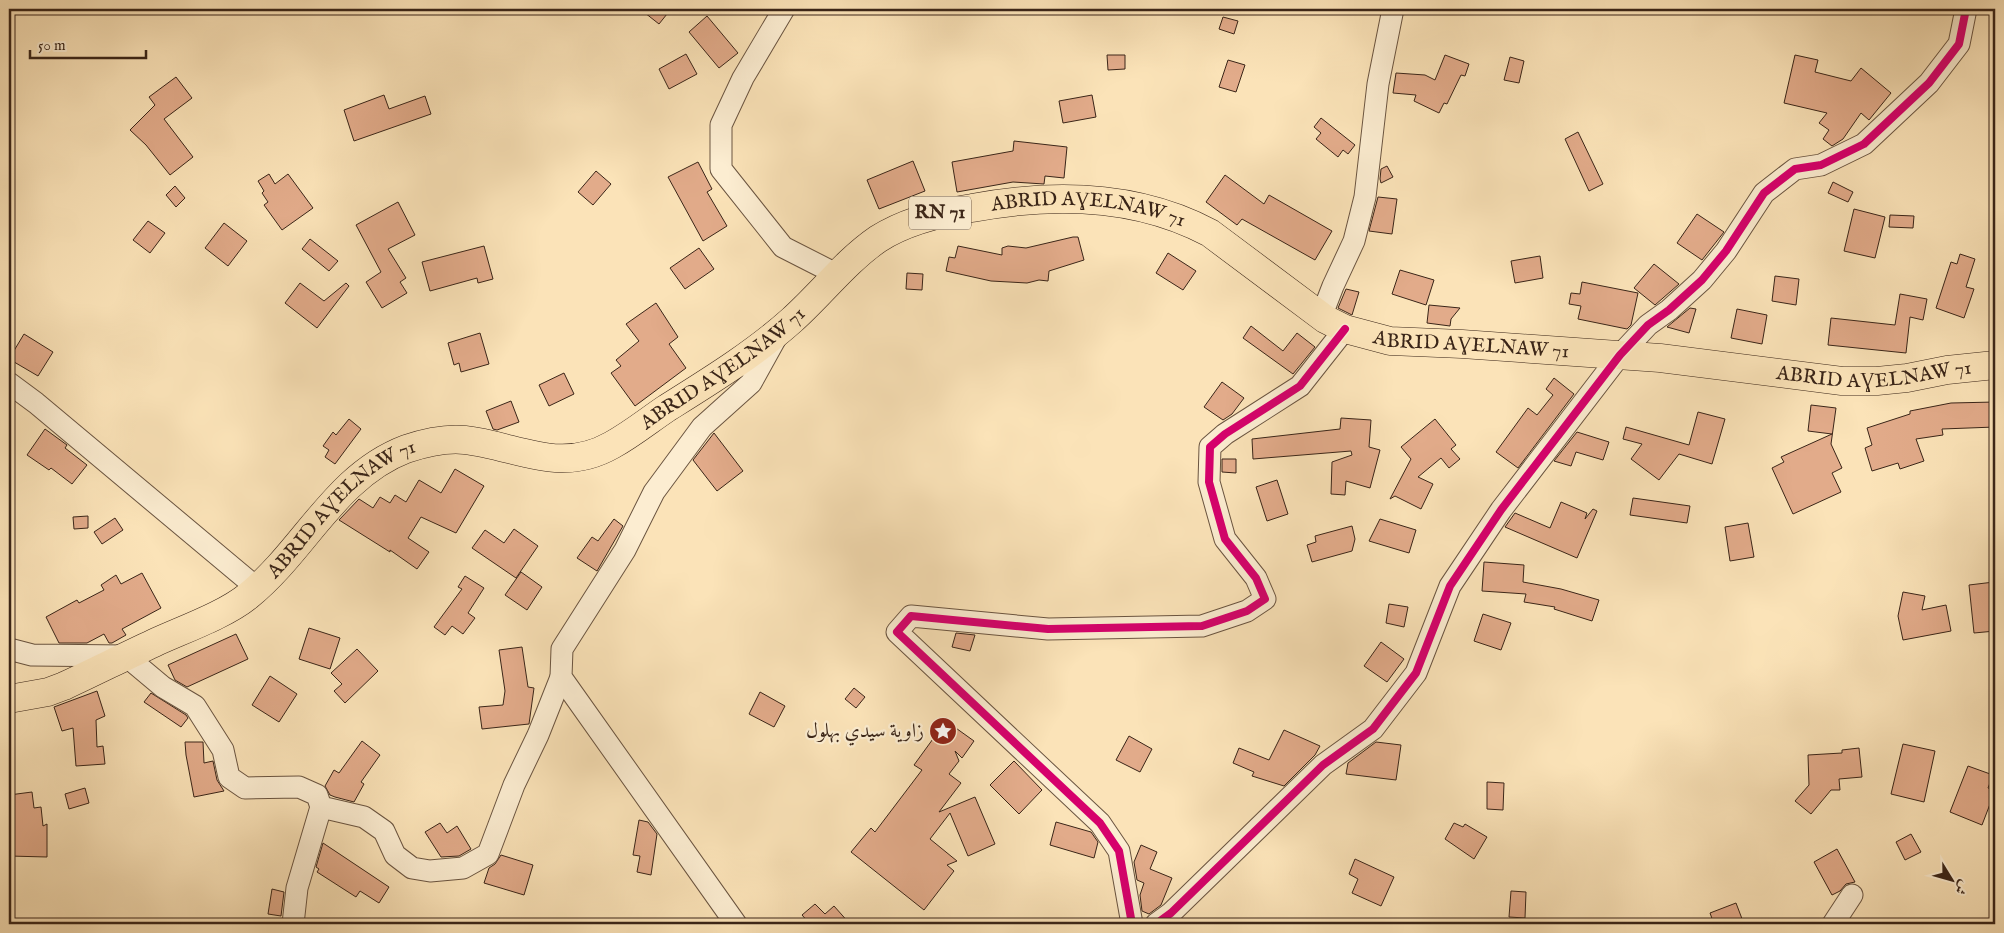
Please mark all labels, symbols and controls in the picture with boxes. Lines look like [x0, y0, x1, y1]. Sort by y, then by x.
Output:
scale bar [30, 28, 146, 60]
text: 50 m [38, 36, 66, 55]
street label: ABRID AƔELNAW 71 [988, 186, 1189, 233]
road number: RN 71 [909, 197, 971, 230]
street label: ABRID AƔELNAW 71 [635, 302, 811, 436]
street label: ABRID AƔELNAW 71 [1369, 324, 1570, 364]
street label: ABRID AƔELNAW 71 [1774, 355, 1973, 394]
street label: ABRID AƔELNAW 71 [261, 434, 419, 584]
place icon: زاوية سيدي بهلول [928, 716, 958, 746]
place label: زاوية سيدي بهلول [806, 719, 924, 746]
north arrow [1926, 856, 1976, 906]
text: ش [1950, 876, 1973, 898]

